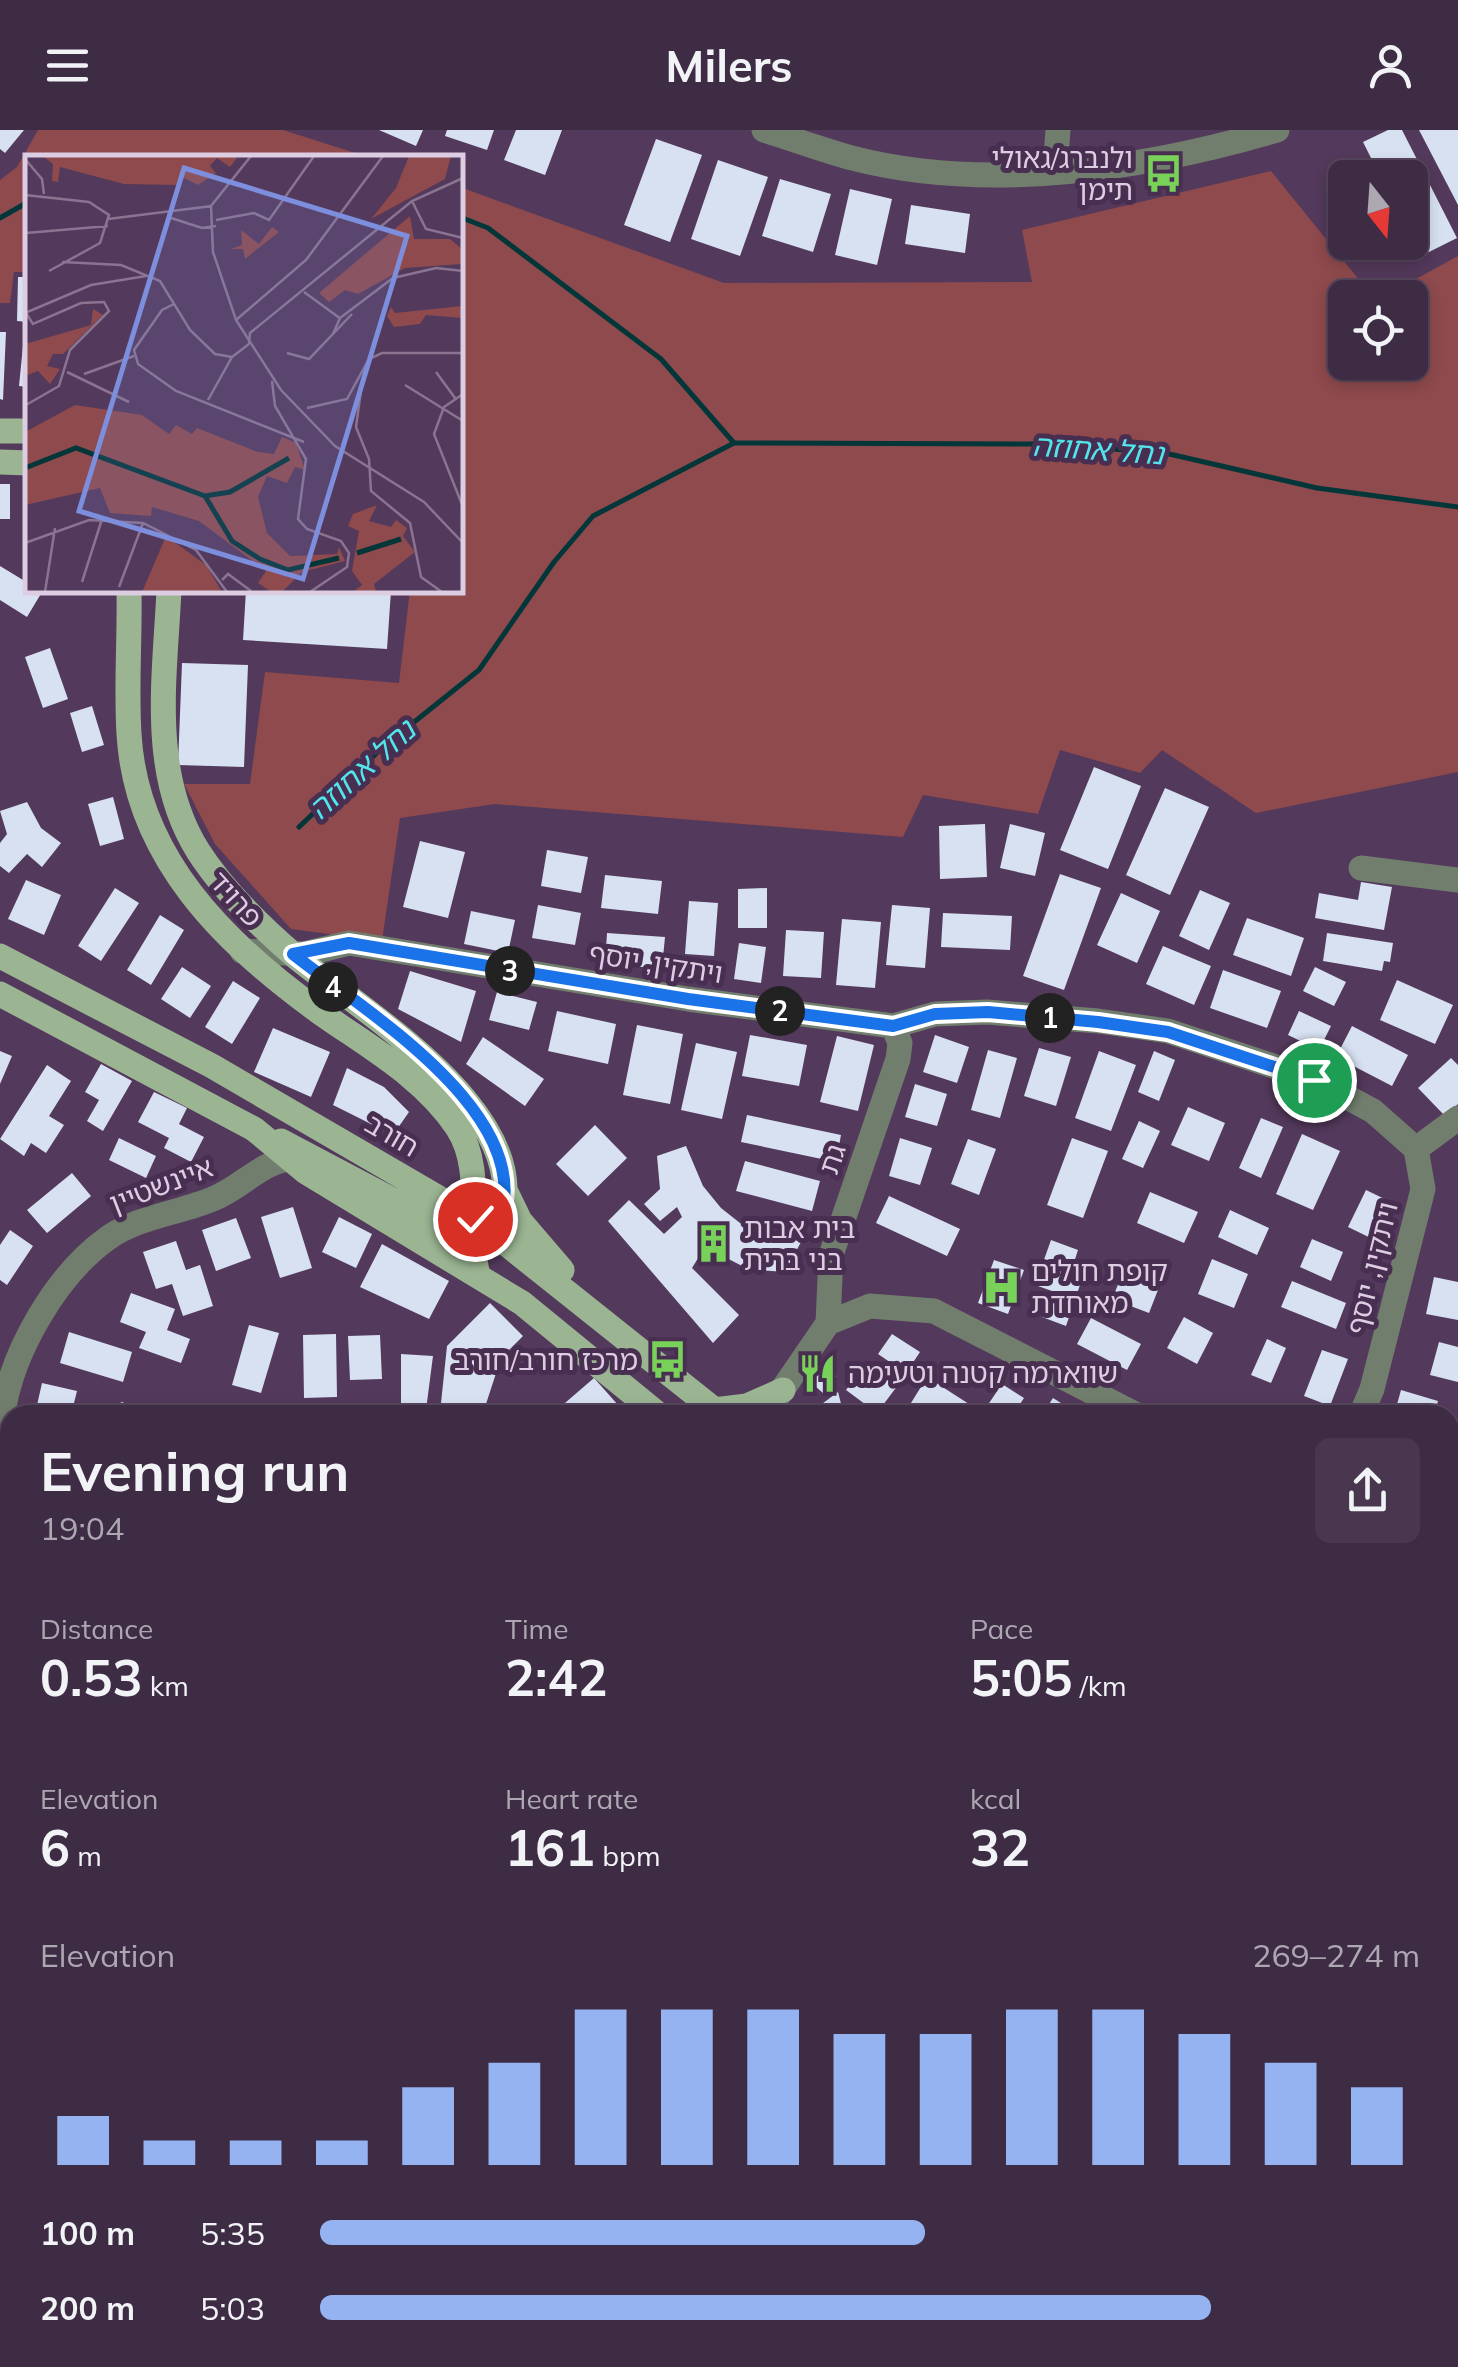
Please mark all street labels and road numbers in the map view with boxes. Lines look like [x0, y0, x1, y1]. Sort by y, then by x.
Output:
street label: פרויד [202, 863, 271, 934]
street label: ויתקין, יוסף [587, 935, 725, 990]
street label: חורב [359, 1105, 425, 1164]
street label: גת [810, 1139, 853, 1179]
street label: איינשטיין [104, 1149, 218, 1220]
street label: ויתקין, יוסף [1338, 1198, 1405, 1338]

